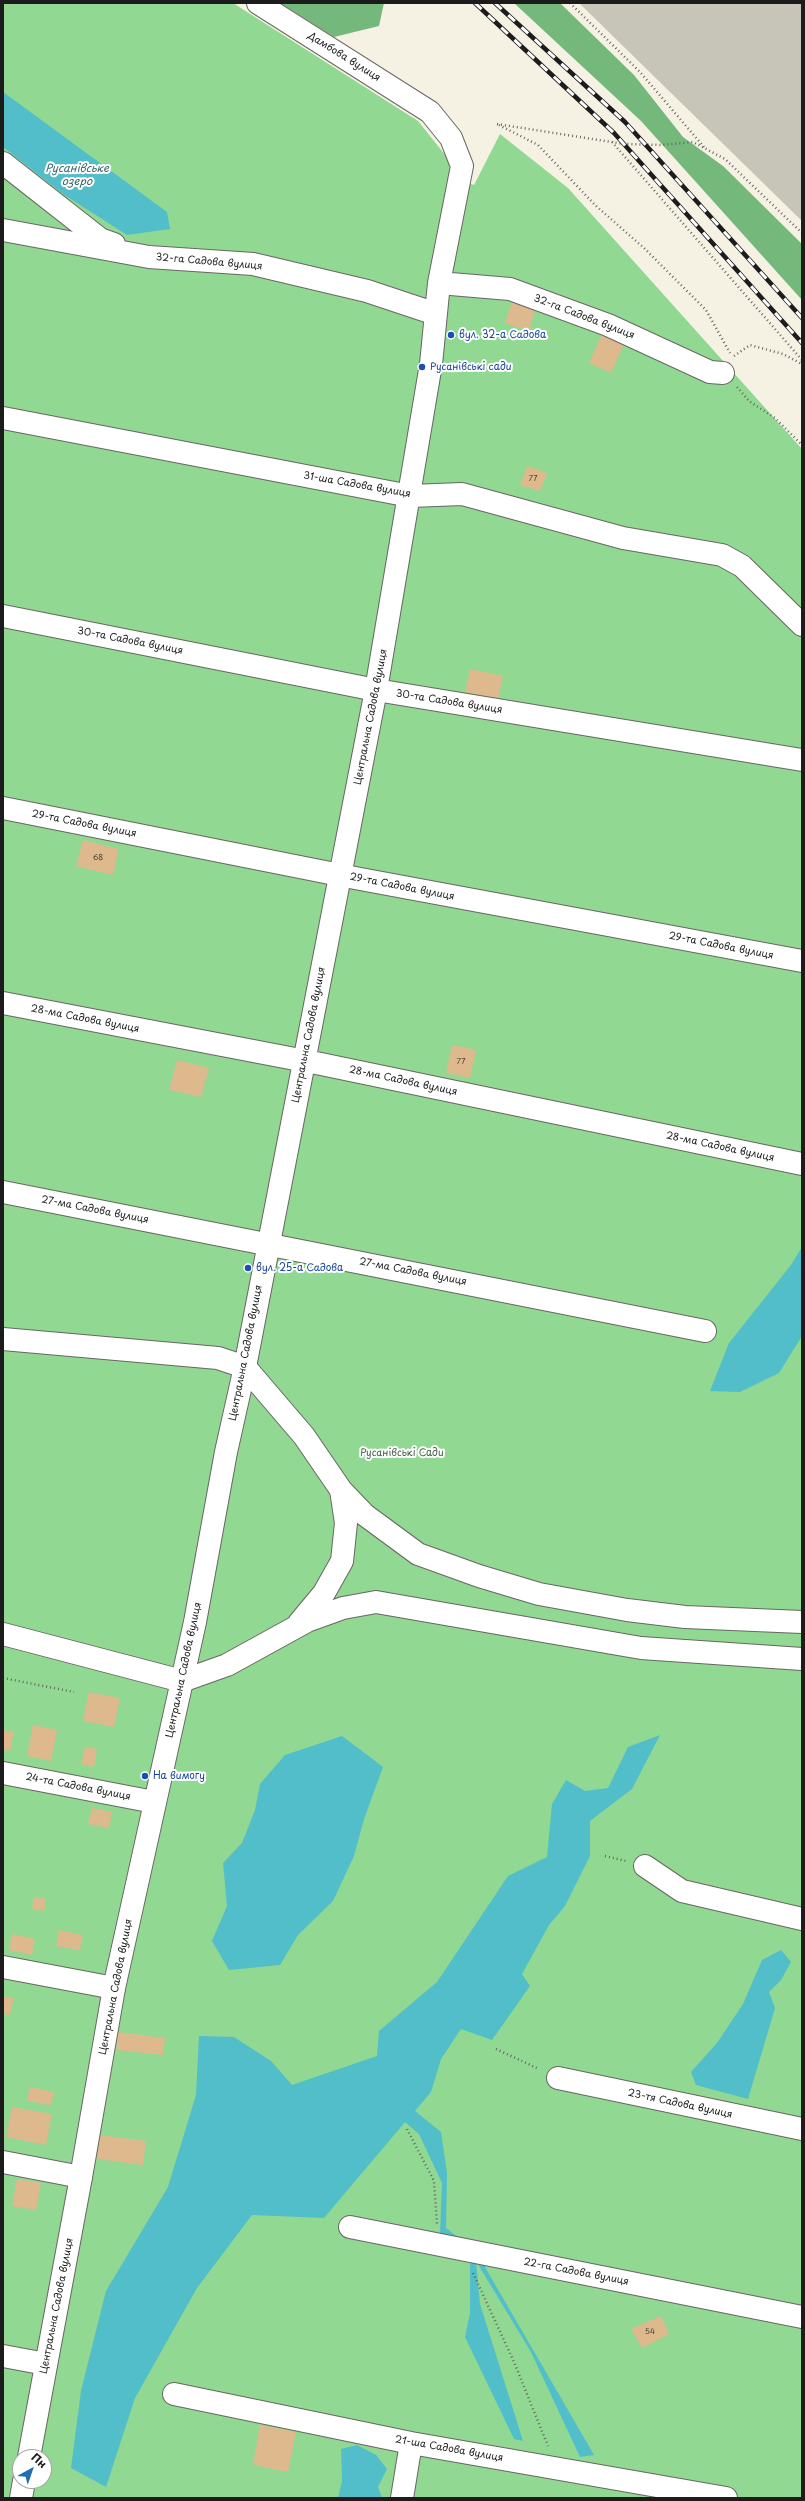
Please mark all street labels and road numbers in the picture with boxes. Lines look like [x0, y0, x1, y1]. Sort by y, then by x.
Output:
street label: Дамбова вулиця [305, 30, 383, 84]
street label: 32-га Садова вулиця [155, 251, 263, 273]
street label: 32-га Садова вулиця [532, 292, 636, 342]
street label: 31-ша Садова вулиця [302, 470, 412, 500]
street label: 30-та Садова вулиця [76, 625, 184, 657]
street label: Центральна Садова вулиця [352, 648, 390, 786]
street label: 30-та Садова вулиця [395, 688, 503, 716]
street label: 29-та Садова вулиця [31, 808, 137, 840]
street label: 29-та Садова вулиця [349, 871, 455, 903]
street label: 29-та Садова вулиця [668, 930, 774, 962]
street label: Центральна Садова вулиця [290, 966, 328, 1104]
street label: 28-ма Садова вулиця [30, 1003, 140, 1035]
street label: 28-ма Садова вулиця [348, 1064, 458, 1098]
street label: 28-ма Садова вулиця [665, 1130, 775, 1164]
street label: 27-ма Садова вулиця [40, 1194, 150, 1226]
street label: 27-ма Садова вулиця [358, 1256, 468, 1288]
street label: Центральна Садова вулиця [227, 1284, 265, 1422]
street label: Центральна Садова вулиця [164, 1601, 204, 1739]
street label: 24-та Садова вулиця [24, 1771, 132, 1803]
street label: Центральна Садова вулиця [97, 1918, 135, 2056]
street label: 23-тя Садова вулиця [627, 2087, 733, 2121]
street label: Центральна Садова вулиця [38, 2237, 76, 2375]
street label: 22-га Садова вулиця [522, 2256, 630, 2288]
street label: 21-ша Садова вулиця [394, 2434, 504, 2464]

